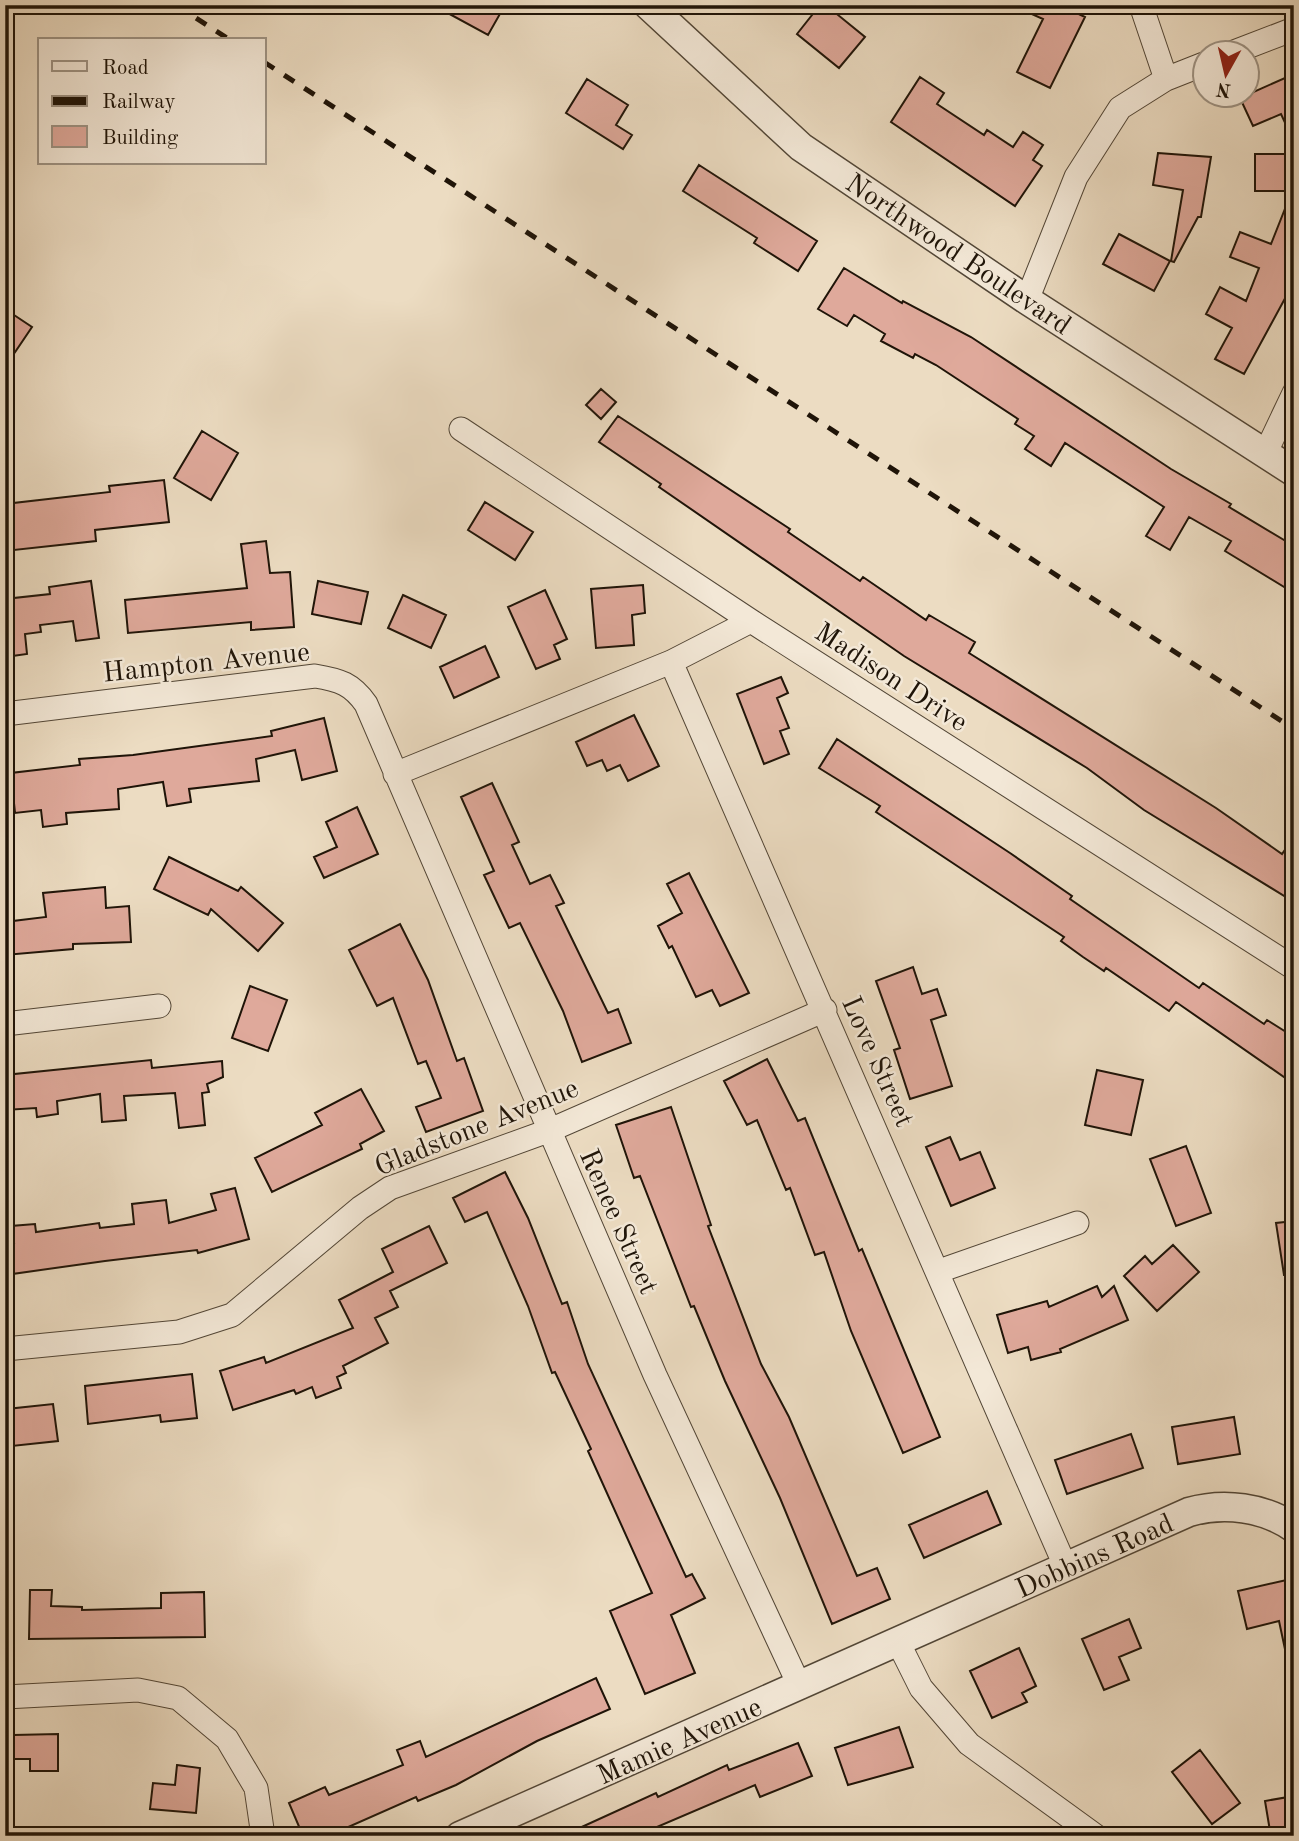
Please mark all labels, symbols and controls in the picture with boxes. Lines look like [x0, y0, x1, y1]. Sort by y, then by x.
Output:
legend [38, 38, 266, 164]
north arrow [1190, 38, 1260, 108]
text: Road [102, 58, 149, 79]
text: N [1215, 78, 1232, 99]
text: Railway [102, 92, 176, 113]
text: Building [102, 128, 179, 149]
street label: Northwood Boulevard [840, 170, 1075, 341]
street label: Madison Drive [809, 619, 972, 738]
street label: Hampton Avenue [101, 639, 311, 689]
street label: Love Street [835, 993, 917, 1132]
street label: Gladstone Avenue [371, 1075, 583, 1182]
street label: Renee Street [573, 1145, 662, 1299]
street label: Dobbins Road [1012, 1510, 1178, 1605]
street label: Mamie Avenue [594, 1694, 767, 1791]

